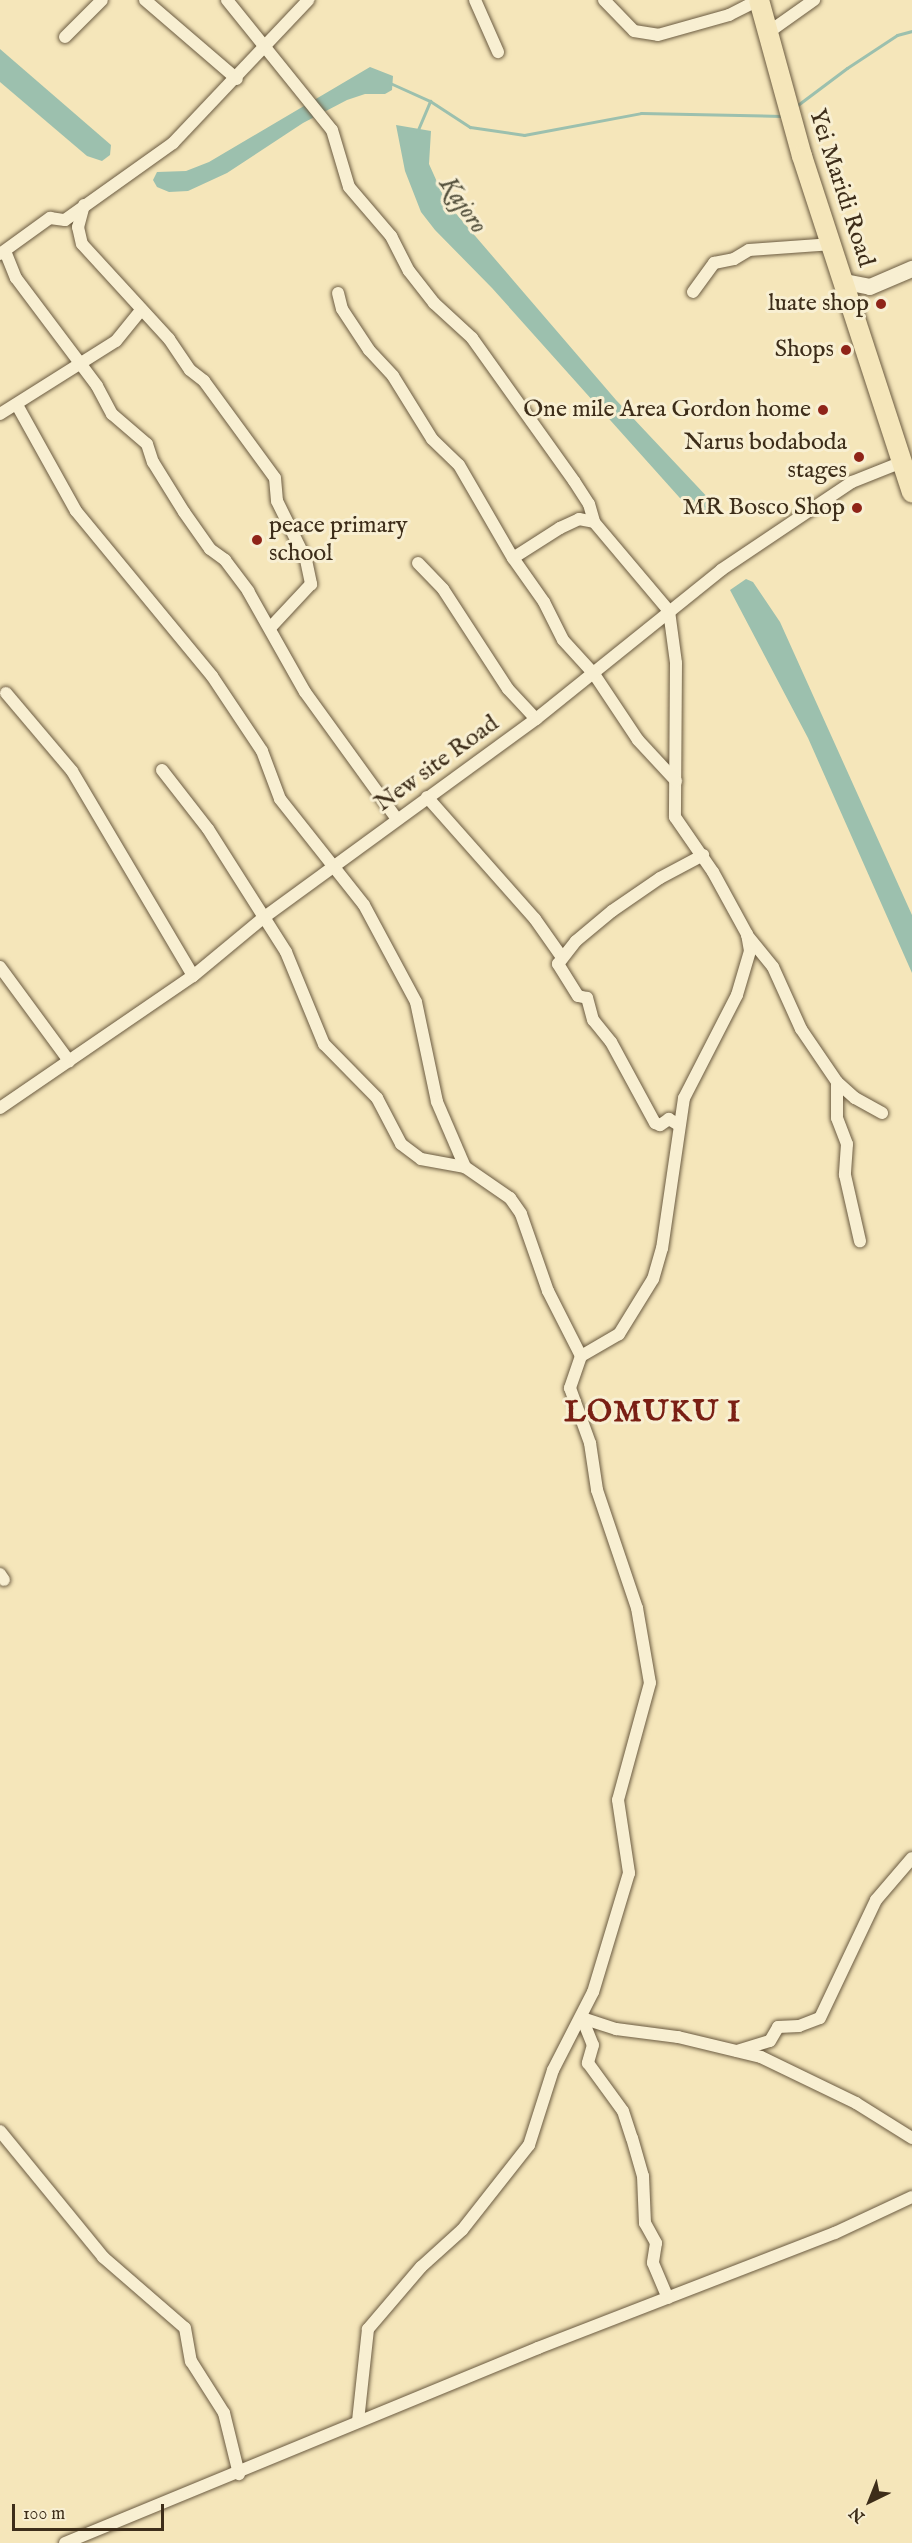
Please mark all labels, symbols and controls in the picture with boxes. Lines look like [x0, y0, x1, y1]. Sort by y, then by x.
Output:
street label: Yei Maridi Road [802, 105, 880, 271]
water label: Kajoro [432, 170, 494, 240]
place label: luate shop [768, 290, 869, 318]
marker: luate shop [874, 297, 888, 311]
place label: Shops [775, 336, 834, 364]
marker: Shops [839, 343, 853, 357]
place label: One mile Area Gordon home [523, 396, 811, 424]
marker: One mile Area Gordon home [816, 403, 830, 417]
place label: Narus bodaboda stages [684, 429, 847, 485]
marker: Narus bodaboda stages [852, 450, 866, 464]
place label: MR Bosco Shop [682, 494, 845, 522]
marker: MR Bosco Shop [850, 501, 864, 515]
place label: peace primary school [269, 512, 408, 568]
marker: peace primary school [250, 533, 264, 547]
street label: New site Road [370, 710, 504, 818]
district label: LOMUKU I [564, 1395, 742, 1431]
north arrow [840, 2471, 900, 2531]
scale bar [15, 2492, 166, 2530]
text: N [846, 2502, 870, 2526]
text: 100 m [23, 2503, 65, 2526]

